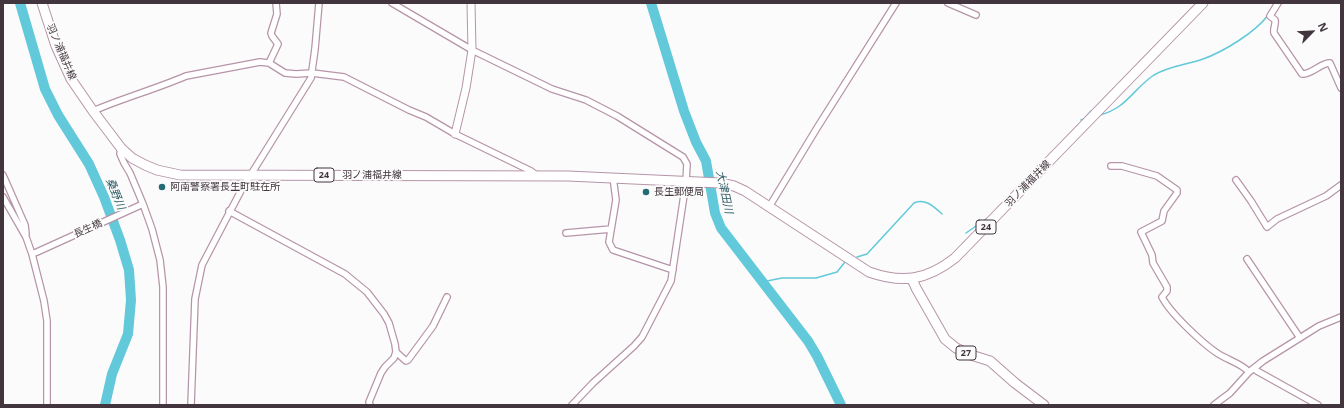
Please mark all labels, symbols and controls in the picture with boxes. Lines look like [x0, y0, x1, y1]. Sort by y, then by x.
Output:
north arrow [1292, 12, 1332, 52]
text: N [1315, 20, 1332, 34]
street label: 羽ノ浦福井線 [44, 22, 78, 82]
street label: 羽ノ浦福井線 [1003, 158, 1053, 210]
road number: 24 [314, 168, 334, 182]
street label: 羽ノ浦福井線 [342, 169, 402, 181]
water label: 大津田川 [713, 169, 735, 215]
water label: 桑野川 [103, 176, 127, 212]
place label: 阿南警察署長生町駐在所 [170, 181, 280, 193]
marker: 阿南警察署長生町駐在所 [157, 182, 167, 192]
place label: 長生郵便局 [654, 186, 704, 198]
marker: 長生郵便局 [641, 187, 651, 197]
street label: 長生橋 [72, 217, 104, 241]
road number: 24 [976, 220, 996, 234]
road number: 27 [956, 346, 976, 360]

